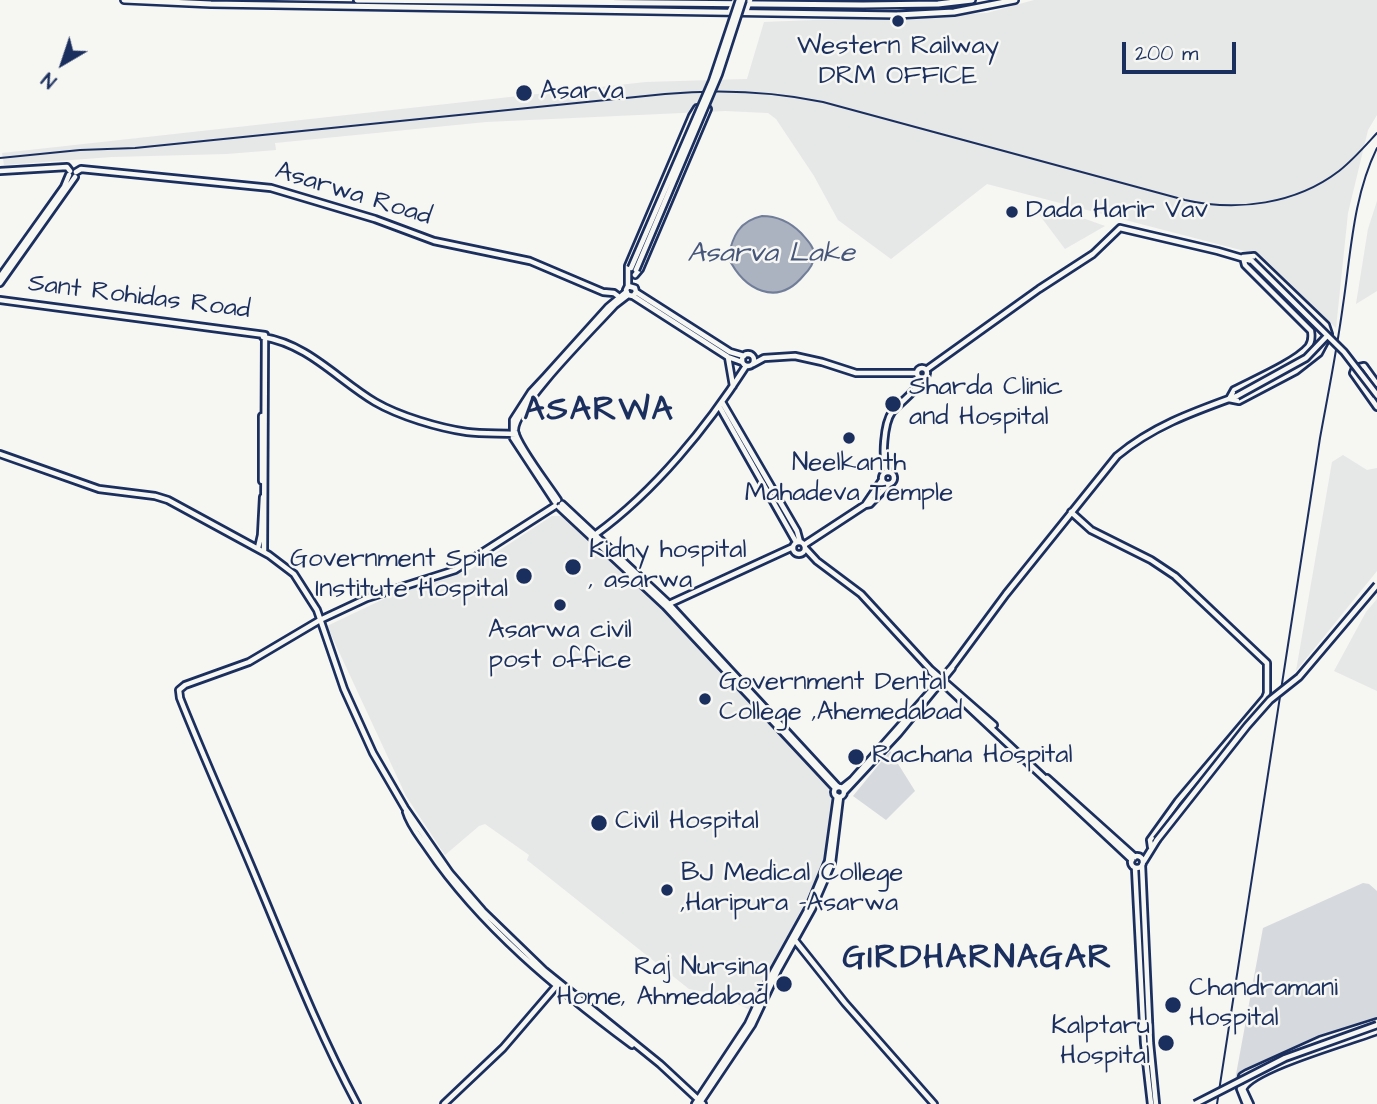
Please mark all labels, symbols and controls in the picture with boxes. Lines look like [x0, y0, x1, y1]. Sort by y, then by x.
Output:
marker: Western Railway DRM OFFICE [890, 13, 906, 29]
north arrow [28, 28, 98, 98]
scale bar [1125, 28, 1239, 72]
place label: Western Railway DRM OFFICE [797, 32, 999, 94]
text: 200 m [1135, 39, 1198, 68]
text: N [36, 65, 63, 94]
place label: Asarva [540, 77, 624, 109]
marker: Asarva [514, 83, 534, 103]
street label: Asarwa Road [271, 156, 435, 234]
place label: Dada Harir Vav [1026, 196, 1208, 228]
marker: Dada Harir Vav [1004, 204, 1020, 220]
water label: Asarva Lake [687, 238, 855, 272]
street label: Sant Rohidas Road [26, 269, 252, 327]
place label: Sharda Clinic and Hospital [909, 373, 1063, 434]
district label: ASARWA [524, 392, 674, 432]
marker: Sharda Clinic and Hospital [883, 394, 903, 414]
marker: Neelkanth Mahadeva Temple [841, 430, 857, 446]
place label: Neelkanth Mahadeva Temple [745, 449, 953, 510]
place label: Kidny hospital , asarwa [589, 536, 746, 598]
place label: Government Spine Institute Hospital [290, 545, 508, 606]
marker: Kidny hospital , asarwa [563, 557, 583, 577]
marker: Government Spine Institute Hospital [514, 566, 534, 586]
marker: Asarwa civil post office [552, 597, 568, 613]
place label: Asarwa civil post office [488, 616, 632, 678]
place label: Government Dental College ,Ahemedabad [719, 668, 962, 730]
marker: Government Dental College ,Ahemedabad [697, 691, 713, 707]
place label: Rachana Hospital [872, 741, 1073, 773]
marker: Rachana Hospital [846, 747, 866, 767]
place label: Civil Hospital [615, 807, 759, 839]
marker: Civil Hospital [589, 813, 609, 833]
place label: BJ Medical College ,Haripura -Asarwa [681, 859, 903, 920]
marker: BJ Medical College ,Haripura -Asarwa [659, 882, 675, 898]
district label: GIRDHARNAGAR [844, 940, 1112, 980]
place label: Raj Nursing Home, Ahmedabad [557, 953, 768, 1014]
marker: Raj Nursing Home, Ahmedabad [774, 974, 794, 994]
place label: Chandramani Hospital [1189, 974, 1338, 1036]
marker: Chandramani Hospital [1163, 995, 1183, 1015]
place label: Kalptaru Hospital [1051, 1012, 1150, 1074]
marker: Kalptaru Hospital [1156, 1033, 1176, 1053]

